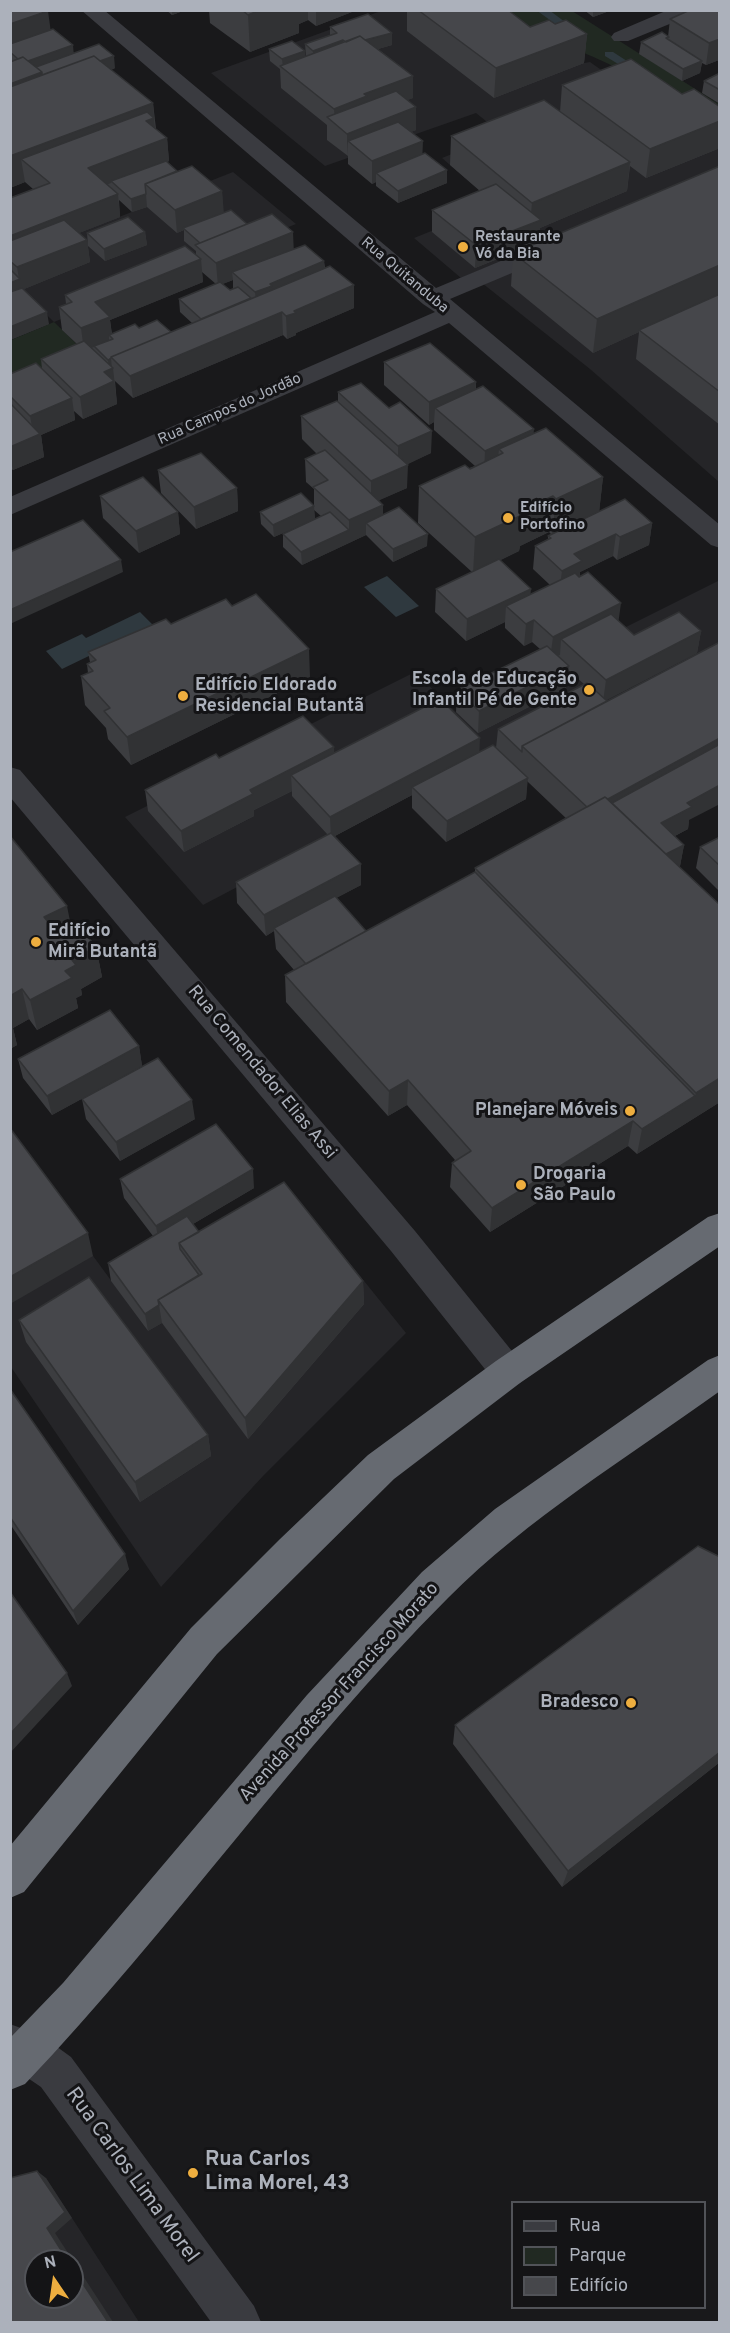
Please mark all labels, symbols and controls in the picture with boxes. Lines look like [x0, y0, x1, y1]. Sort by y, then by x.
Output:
place label: Restaurante Vó da Bia [475, 229, 561, 264]
street label: Rua Quitanduba [357, 234, 451, 318]
marker: Restaurante Vó da Bia [456, 240, 470, 254]
street label: Rua Campos do Jordão [156, 370, 304, 450]
place label: Edifício Portofino [520, 500, 585, 535]
marker: Edifício Portofino [501, 511, 515, 525]
place label: Escola de Educação Infantil Pé de Gente [412, 669, 577, 712]
place label: Edifício Eldorado Residencial Butantã [195, 675, 364, 718]
marker: Escola de Educação Infantil Pé de Gente [582, 683, 596, 697]
marker: Edifício Eldorado Residencial Butantã [176, 689, 190, 703]
place label: Edifício Mirã Butantã [48, 921, 157, 964]
marker: Edifício Mirã Butantã [29, 935, 43, 949]
street label: Rua Comendador Elias Assi [182, 982, 340, 1164]
place label: Planejare Móveis [475, 1100, 618, 1122]
marker: Planejare Móveis [623, 1104, 637, 1118]
place label: Drogaria São Paulo [533, 1164, 616, 1206]
marker: Drogaria São Paulo [514, 1178, 528, 1192]
street label: Avenida Professor Francisco Morato [236, 1579, 444, 1807]
place label: Bradesco [540, 1692, 619, 1714]
marker: Bradesco [624, 1696, 638, 1710]
street label: Rua Carlos Lima Morel [59, 2084, 203, 2268]
place label: Rua Carlos Lima Morel, 43 [205, 2148, 349, 2198]
marker: Rua Carlos Lima Morel, 43 [186, 2166, 200, 2180]
legend [511, 2201, 706, 2309]
text: Rua [569, 2215, 600, 2238]
text: Parque [569, 2245, 626, 2268]
north arrow [24, 2249, 84, 2309]
text: N [43, 2252, 58, 2274]
text: Edifício [569, 2275, 628, 2298]

